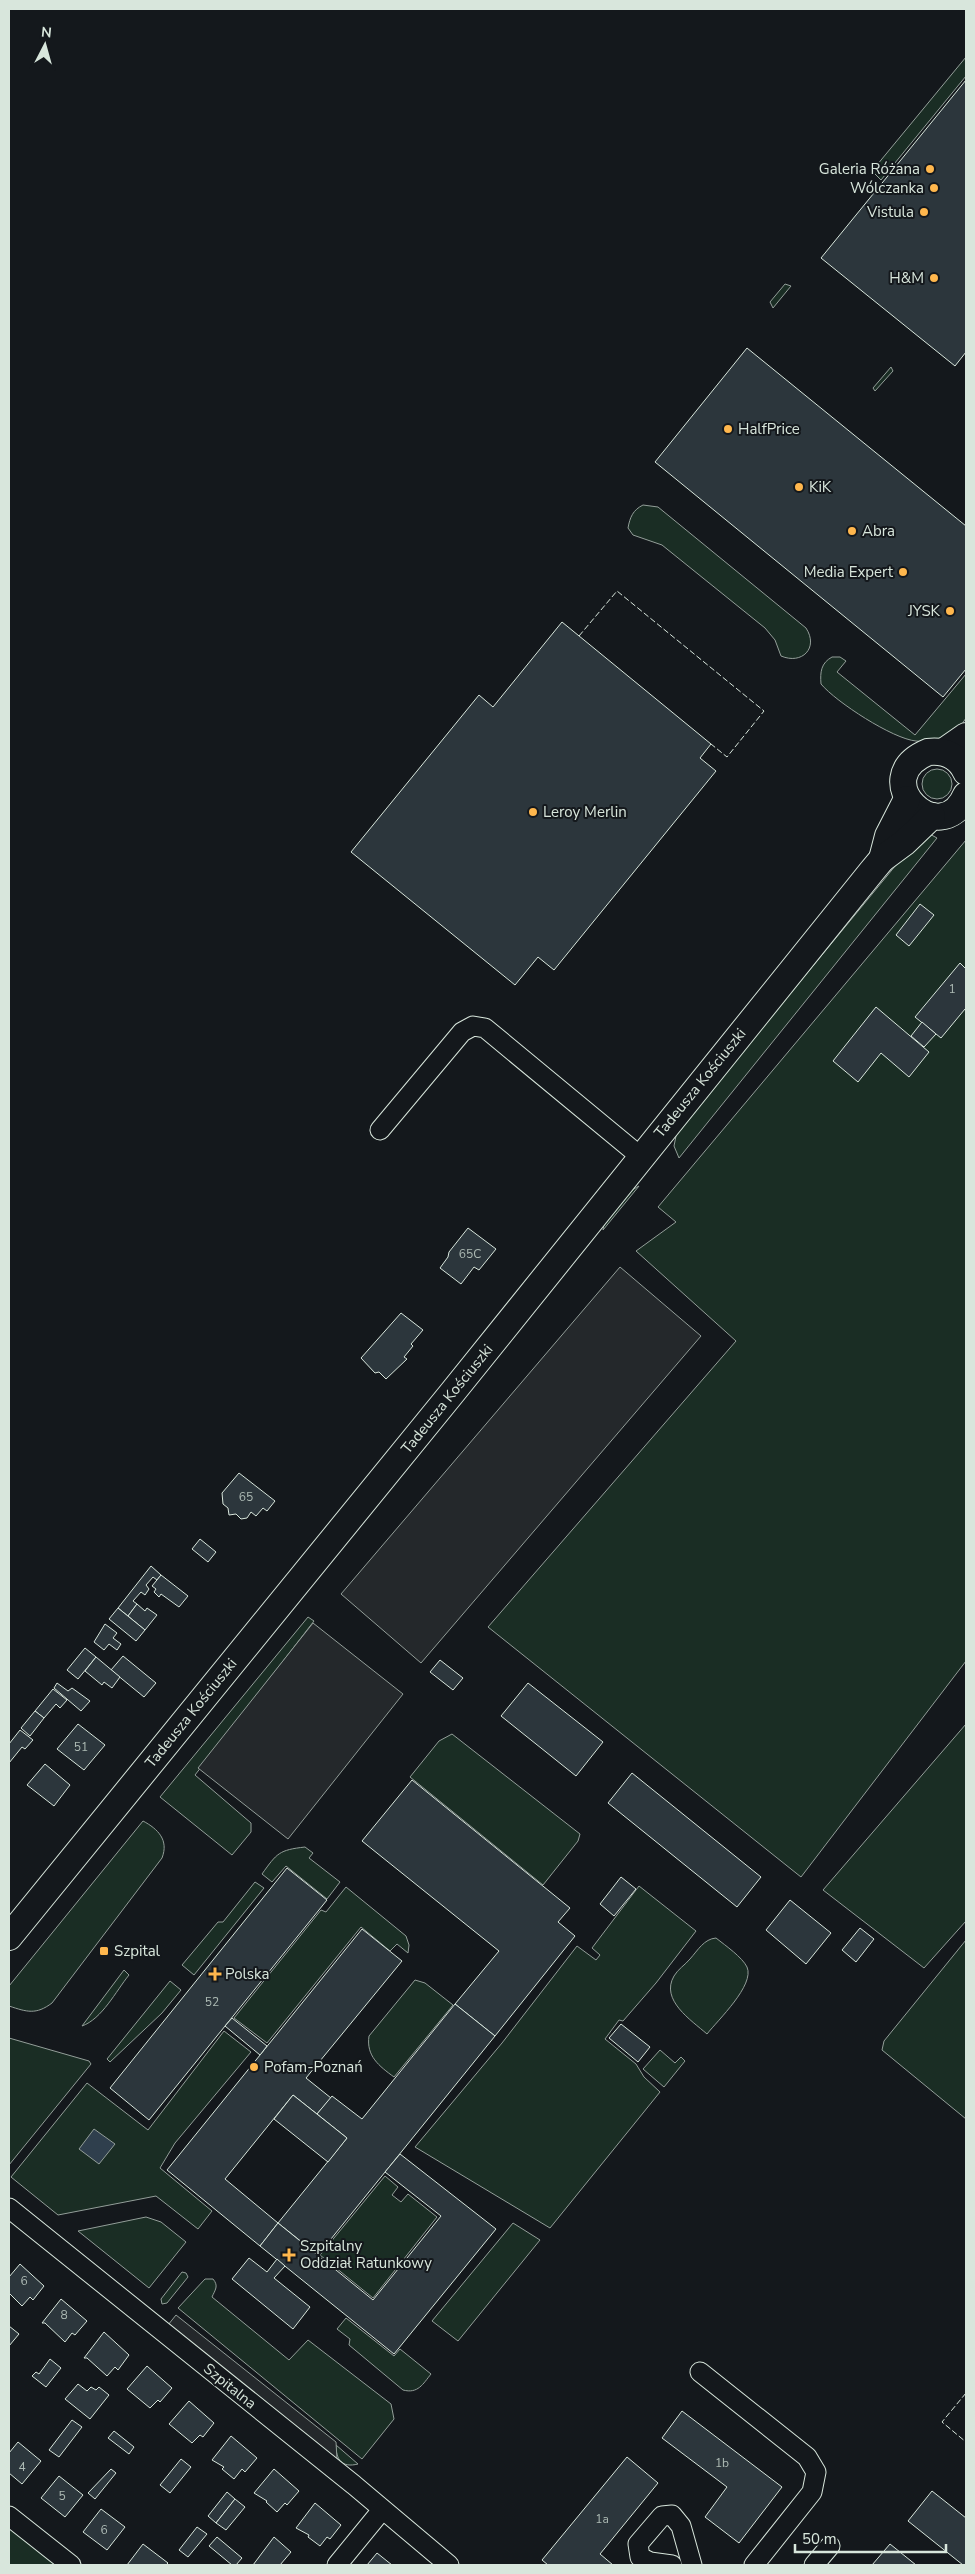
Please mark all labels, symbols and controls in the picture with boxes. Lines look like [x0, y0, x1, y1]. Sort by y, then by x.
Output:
north arrow [20, 20, 70, 70]
text: N [40, 23, 53, 43]
place label: Galeria Różana [819, 159, 920, 179]
marker: Galeria Różana [924, 163, 936, 175]
place label: Wólczanka [850, 178, 924, 198]
marker: Wólczanka [928, 182, 940, 194]
place label: Vistula [866, 202, 914, 222]
marker: Vistula [918, 206, 930, 218]
place label: H&M [889, 268, 924, 288]
marker: H&M [928, 272, 940, 284]
place label: HalfPrice [738, 419, 800, 439]
marker: HalfPrice [722, 423, 734, 435]
place label: KiK [809, 477, 832, 497]
marker: KiK [793, 481, 805, 493]
place label: Abra [862, 521, 895, 541]
marker: Abra [846, 525, 858, 537]
place label: Media Expert [804, 562, 894, 582]
marker: Media Expert [897, 566, 909, 578]
place label: JYSK [907, 601, 941, 621]
marker: JYSK [944, 605, 956, 617]
place label: Leroy Merlin [543, 802, 627, 822]
marker: Leroy Merlin [527, 806, 539, 818]
house number: 1 [948, 981, 956, 997]
street label: Tadeusza Kościuszki [650, 1024, 750, 1142]
house number: 65C [459, 1246, 481, 1262]
street label: Tadeusza Kościuszki [397, 1340, 497, 1458]
house number: 65 [239, 1489, 253, 1505]
street label: Tadeusza Kościuszki [141, 1654, 241, 1772]
house number: 51 [74, 1739, 88, 1755]
place label: Szpital [114, 1941, 161, 1961]
marker: Szpital [98, 1945, 110, 1957]
place label: Polska [225, 1964, 269, 1984]
marker: Polska [209, 1968, 221, 1980]
house number: 52 [205, 1994, 219, 2010]
place label: Pofam-Poznań [264, 2057, 363, 2077]
marker: Pofam-Poznań [248, 2061, 260, 2073]
place label: Szpitalny Oddział Ratunkowy [300, 2236, 432, 2273]
marker: Szpitalny Oddział Ratunkowy [282, 2248, 296, 2262]
house number: 6 [20, 2273, 28, 2289]
house number: 8 [60, 2307, 68, 2323]
street label: Szpitalna [199, 2359, 261, 2413]
house number: 1b [715, 2455, 729, 2471]
house number: 4 [18, 2459, 26, 2475]
house number: 5 [58, 2488, 66, 2504]
house number: 1a [595, 2511, 609, 2527]
house number: 6 [100, 2522, 108, 2538]
scale bar [795, 2522, 946, 2554]
text: 50 m [802, 2529, 837, 2549]

